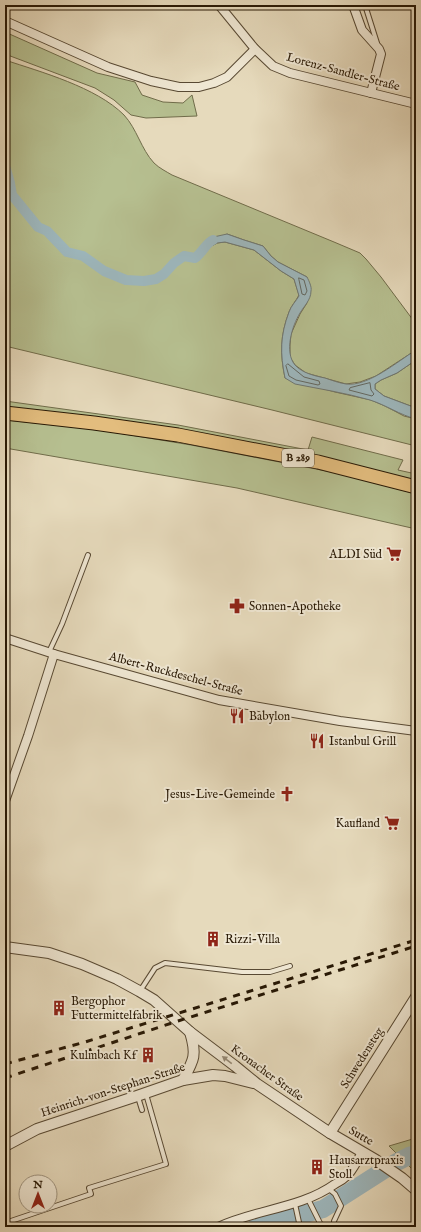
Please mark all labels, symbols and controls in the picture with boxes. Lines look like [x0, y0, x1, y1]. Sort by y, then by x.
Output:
street label: Lorenz-Sandler-Straße [285, 50, 402, 95]
road number: B 289 [282, 449, 314, 467]
supermarket icon: ALDI Süd [385, 545, 403, 563]
place label: ALDI Süd [328, 547, 383, 562]
pharmacy icon: Sonnen-Apotheke [228, 597, 246, 615]
place label: Sonnen-Apotheke [249, 599, 341, 615]
street label: Albert-Ruckdeschel-Straße [107, 649, 245, 699]
restaurant icon: Babylon [228, 707, 246, 725]
place label: Babylon [249, 709, 291, 724]
restaurant icon: Istanbul Grill [308, 732, 326, 750]
place label: Istanbul Grill [329, 734, 397, 749]
church icon: Jesus-Live-Gemeinde [278, 785, 296, 803]
place label: Jesus-Live-Gemeinde [163, 787, 275, 803]
supermarket icon: Kaufland [383, 814, 401, 832]
place label: Kaufland [335, 816, 381, 831]
building icon: Rizzi-Villa [204, 930, 222, 948]
place label: Rizzi-Villa [225, 932, 281, 947]
place label: Bergophor Futtermittelfabrik [71, 994, 163, 1023]
building icon: Bergophor Futtermittelfabrik [50, 999, 68, 1017]
street label: Schwedensteg [337, 1024, 387, 1091]
street label: Kronacher Straße [228, 1041, 307, 1105]
building icon: Kulmbach Kf [139, 1046, 157, 1064]
place label: Kulmbach Kf [70, 1048, 139, 1063]
one-way arrow [221, 1055, 232, 1064]
street label: Heinrich-von-Stephan-Straße [39, 1059, 188, 1121]
street label: Sutte [346, 1123, 376, 1149]
place label: Hausarztpraxis Stoll [329, 1153, 404, 1182]
building icon: Hausarztpraxis Stoll [308, 1158, 326, 1176]
north arrow [18, 1174, 58, 1214]
text: N [32, 1178, 43, 1192]

